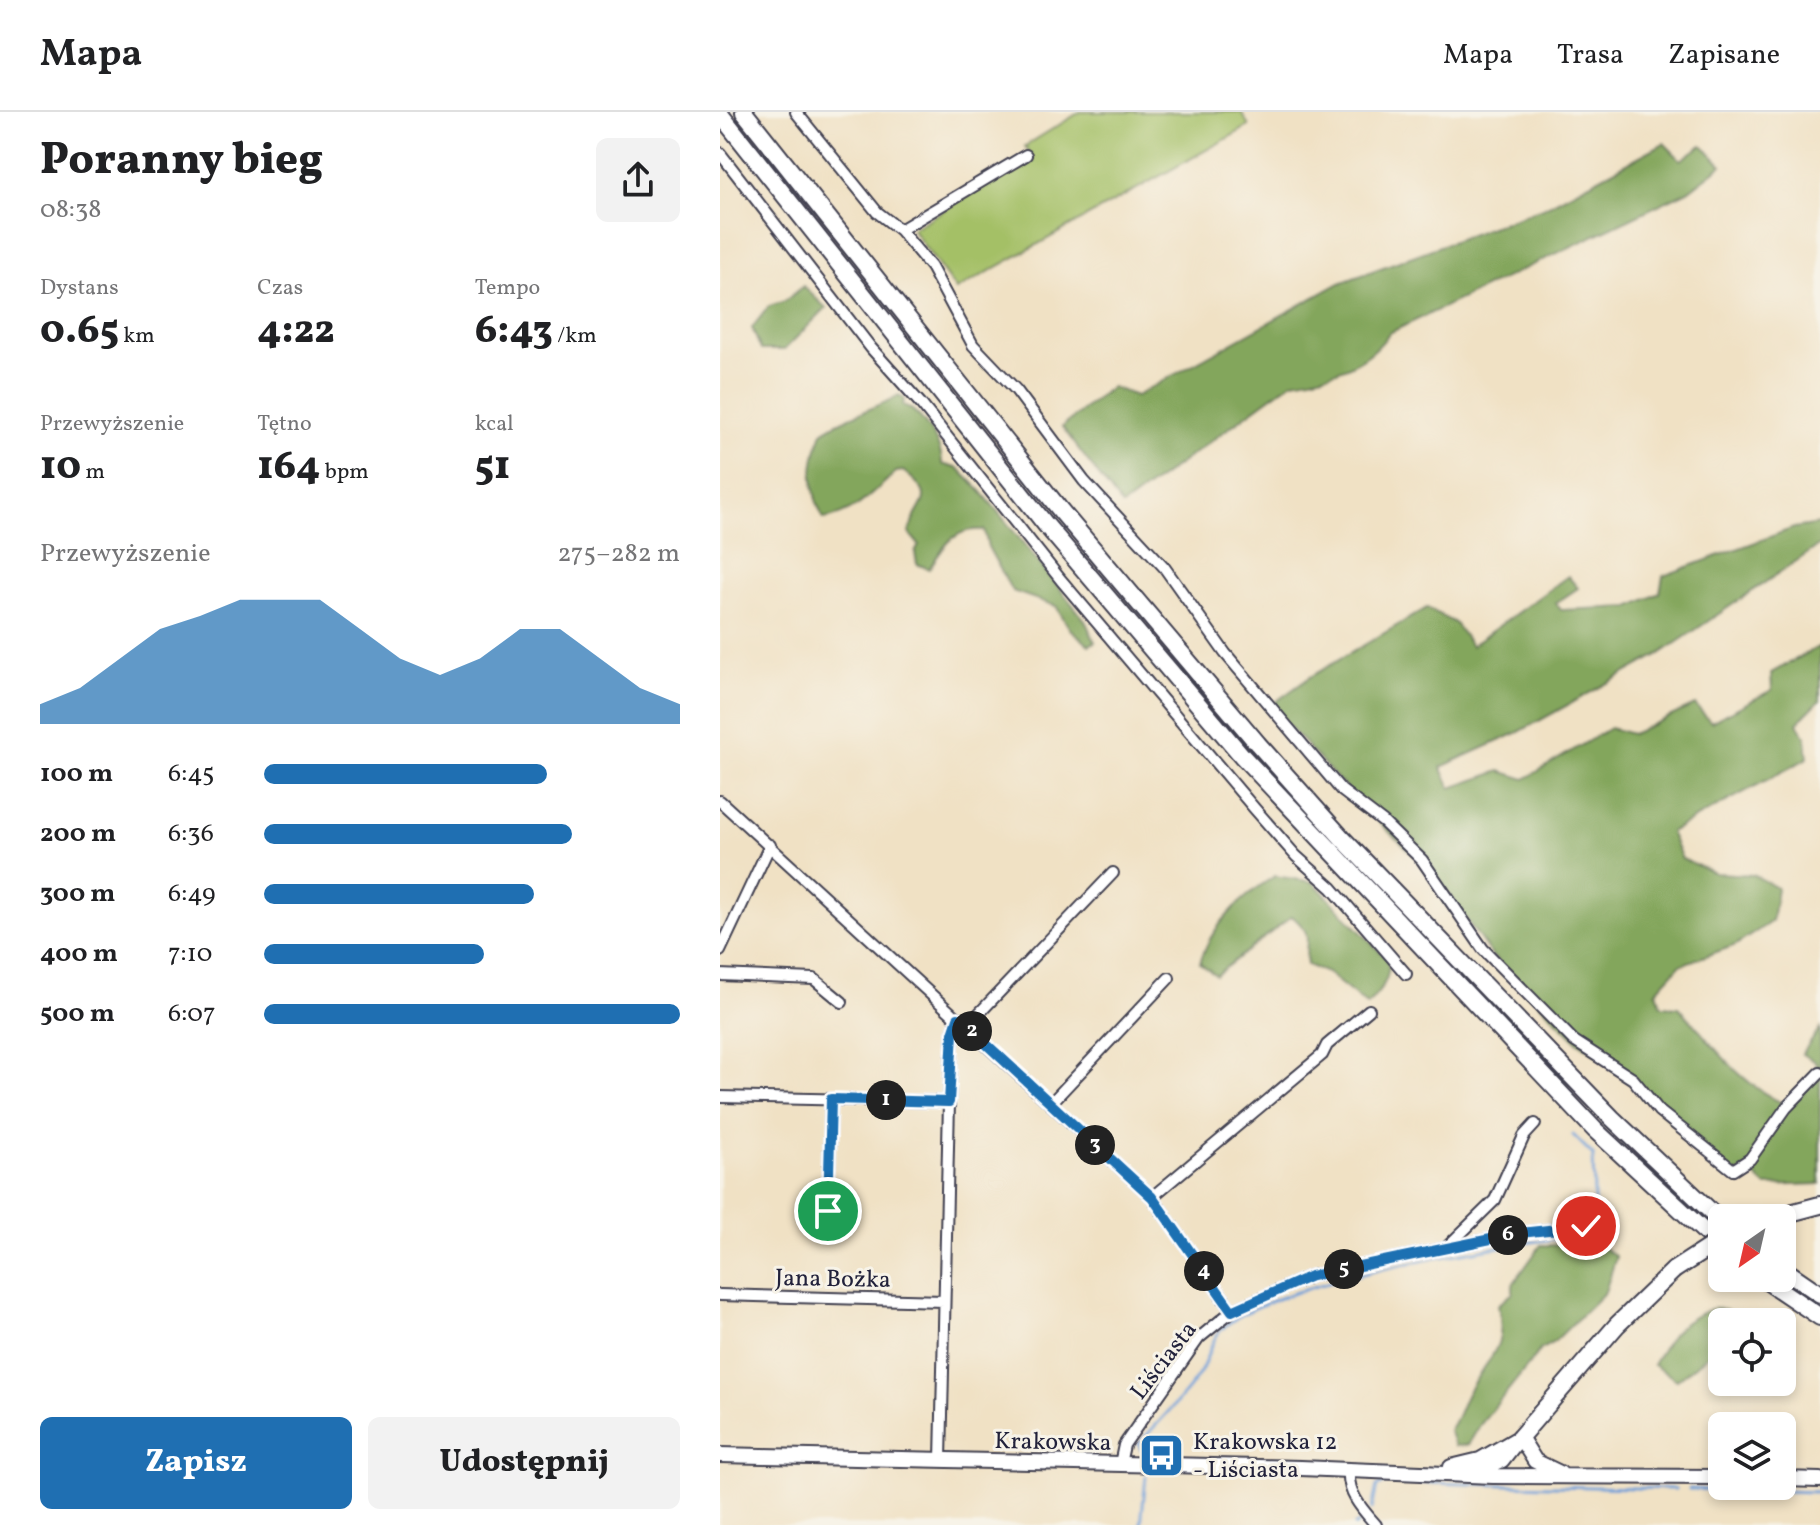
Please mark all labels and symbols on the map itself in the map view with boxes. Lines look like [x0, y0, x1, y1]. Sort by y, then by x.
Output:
pin: 2 [952, 1011, 992, 1051]
pin: 1 [866, 1080, 906, 1120]
pin: 3 [1075, 1125, 1115, 1165]
pin [794, 1177, 862, 1245]
pin [1552, 1192, 1620, 1260]
north arrow [1708, 1204, 1796, 1292]
pin: 6 [1488, 1215, 1528, 1255]
pin: 5 [1324, 1249, 1364, 1289]
pin: 4 [1184, 1251, 1224, 1291]
street label: Jana Bożka [775, 1262, 891, 1298]
street label: Liściasta [1123, 1315, 1206, 1408]
street label: Krakowska [994, 1425, 1112, 1461]
place label: Krakowska 12 - Liściasta [1193, 1426, 1337, 1488]
bus stop icon: Krakowska 12 - Liściasta [1138, 1431, 1186, 1479]

